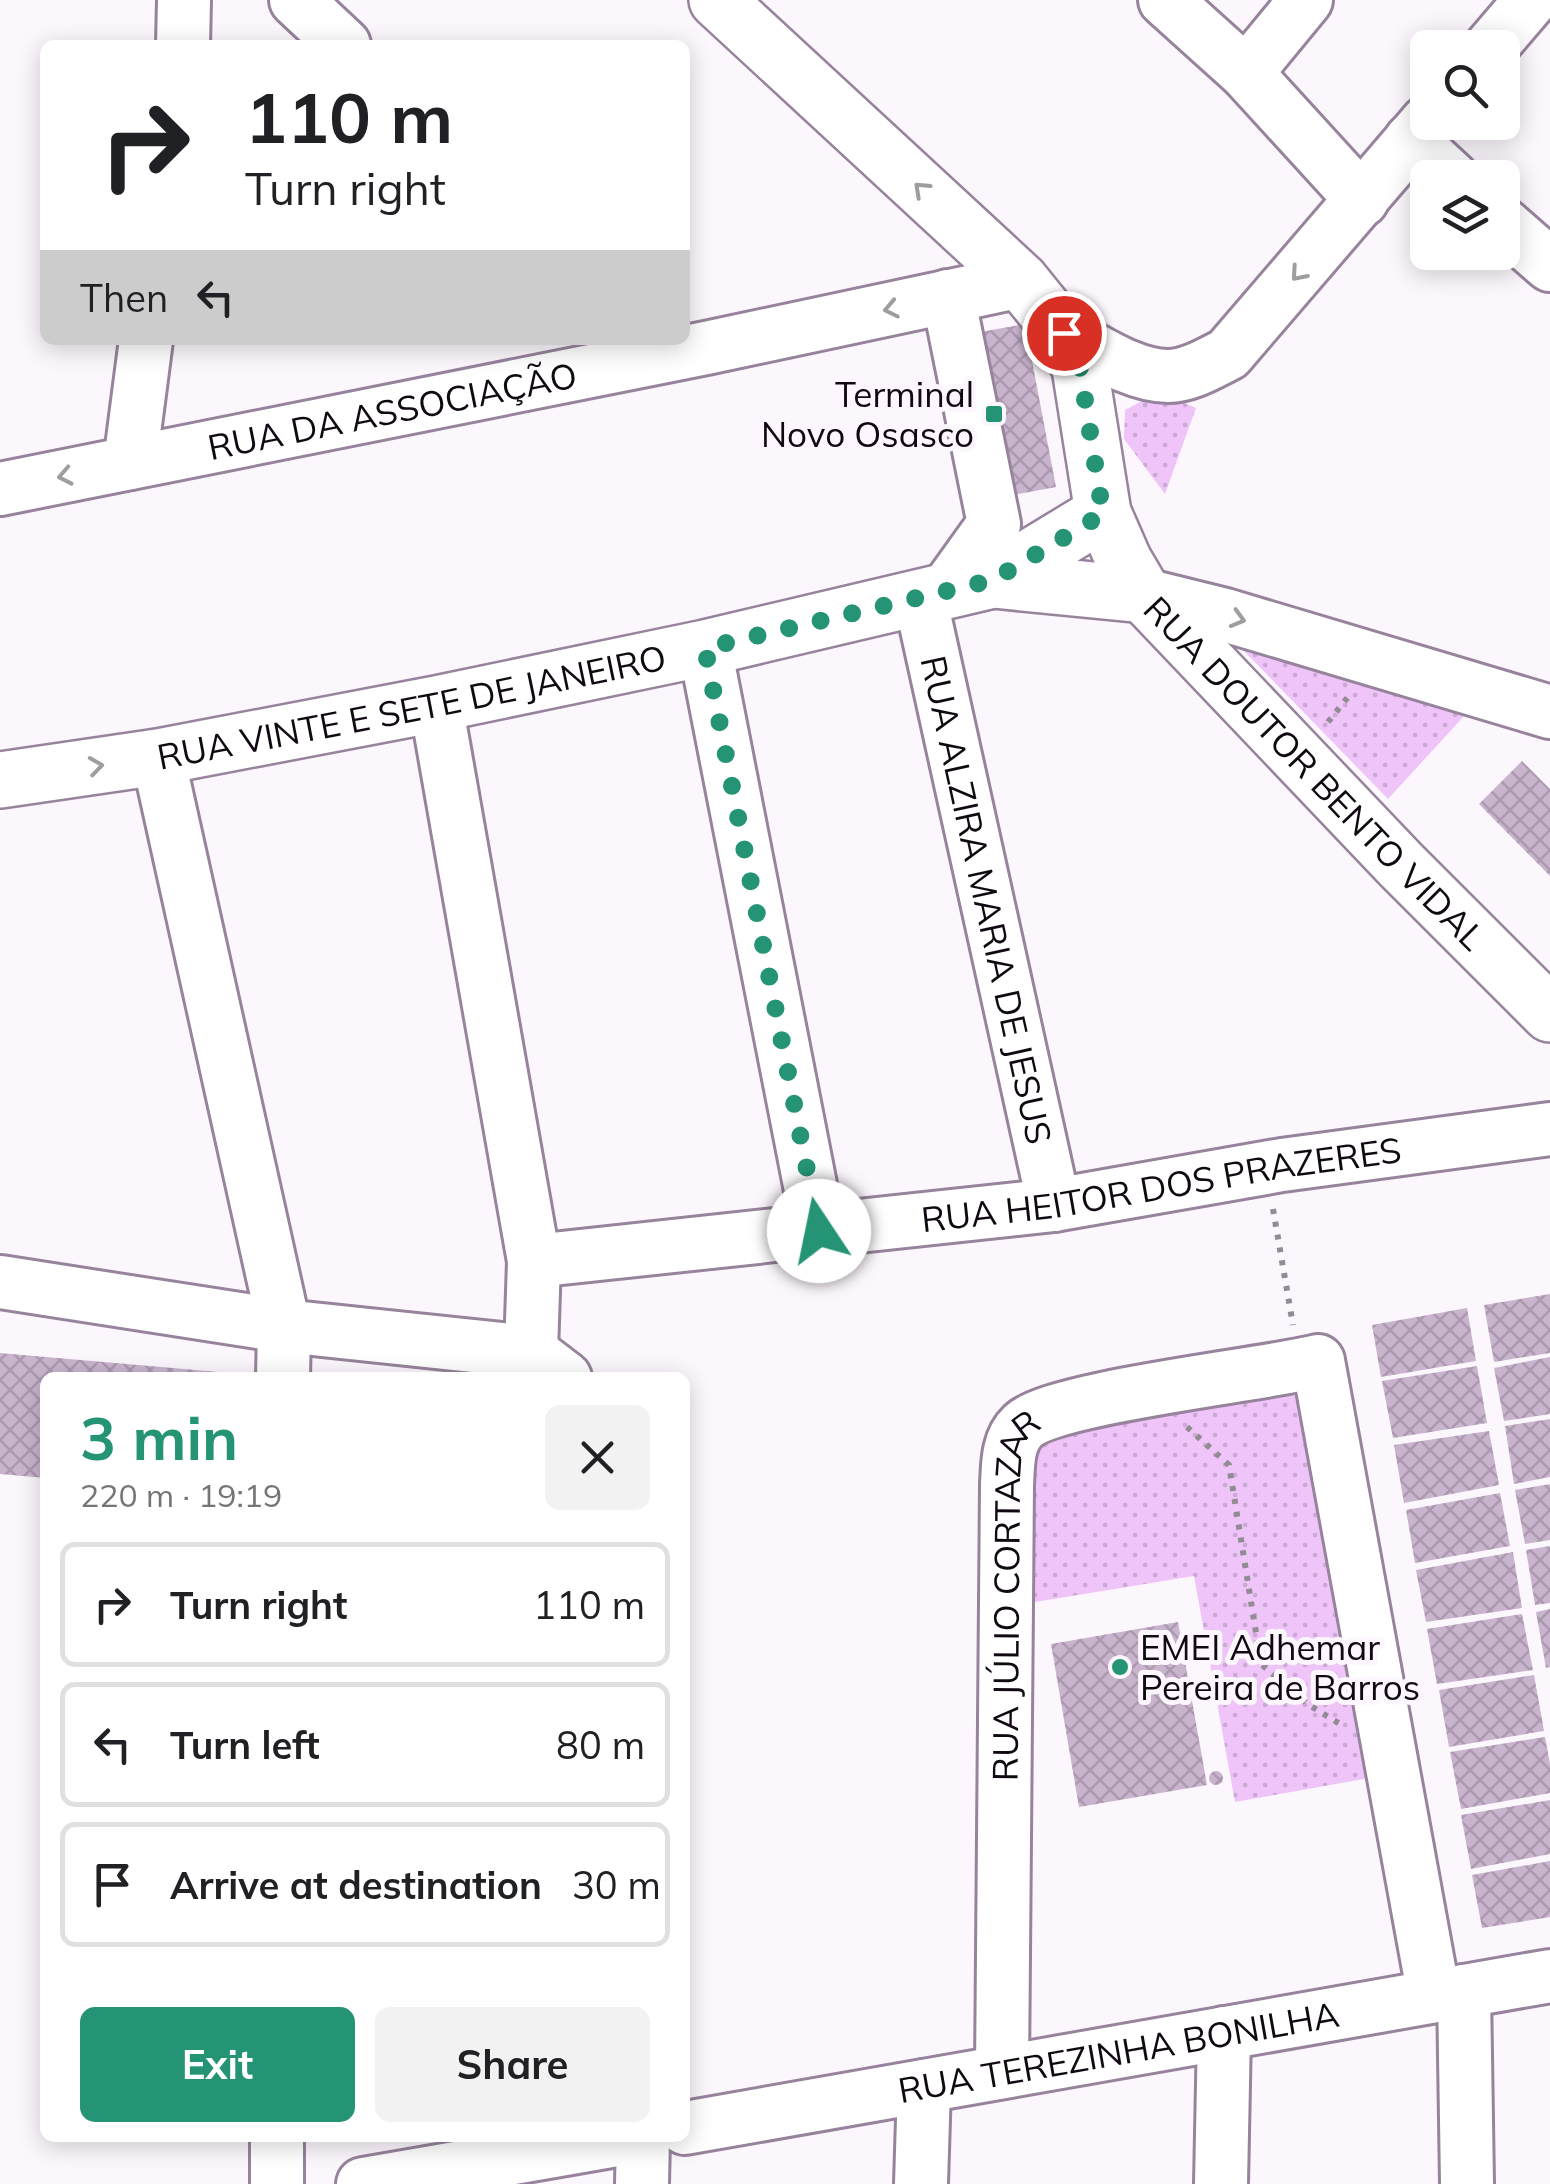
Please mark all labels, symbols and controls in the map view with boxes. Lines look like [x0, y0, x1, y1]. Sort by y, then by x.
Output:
map controls [1410, 30, 1520, 270]
button: search [1410, 30, 1520, 140]
text: 110 m [245, 73, 453, 161]
icon: right [80, 80, 210, 210]
text: Turn right [245, 160, 446, 216]
button: layers [1410, 160, 1520, 270]
one-way arrow [914, 183, 933, 201]
one-way arrow [1291, 262, 1309, 281]
icon: left [188, 270, 243, 325]
text: Then [80, 274, 168, 322]
pin [1022, 291, 1107, 376]
one-way arrow [883, 297, 900, 318]
icon: arrive [1037, 306, 1092, 361]
street label: RUA DA ASSOCIAÇÃO [204, 352, 581, 469]
place label: Terminal Novo Osasco [761, 372, 974, 456]
marker: Terminal Novo Osasco [983, 403, 1005, 425]
one-way arrow [57, 465, 74, 486]
street label: RUA DOUTOR BENTO VIDAL [1135, 587, 1495, 959]
one-way arrow [1229, 607, 1246, 628]
street label: RUA VINTE E SETE DE JANEIRO [153, 635, 670, 779]
street label: RUA ALZIRA MARIA DE JESUS [912, 651, 1062, 1148]
one-way arrow [88, 757, 105, 778]
street label: RUA HEITOR DOS PRAZERES [919, 1127, 1404, 1241]
position arrow [767, 1179, 871, 1283]
street label: RUA JÚLIO CORTAZAR [982, 1399, 1048, 1781]
text: 3 min [80, 1400, 238, 1475]
button: close [545, 1405, 650, 1510]
text: 220 m · 19:19 [80, 1475, 282, 1515]
icon: right [85, 1577, 140, 1632]
text: Turn right [170, 1581, 347, 1629]
text: 110 m [533, 1581, 645, 1629]
place label: EMEI Adhemar Pereira de Barros [1140, 1625, 1420, 1709]
marker: EMEI Adhemar Pereira de Barros [1109, 1656, 1131, 1678]
icon: left [85, 1717, 140, 1772]
text: Turn left [170, 1721, 320, 1769]
text: 80 m [556, 1721, 645, 1769]
icon: arrive [85, 1857, 140, 1912]
text: Arrive at destination [170, 1861, 542, 1909]
text: 30 m [572, 1861, 661, 1909]
street label: RUA TEREZINHA BONILHA [895, 1991, 1342, 2112]
button: Exit [80, 2007, 355, 2122]
button: Share [375, 2007, 650, 2122]

